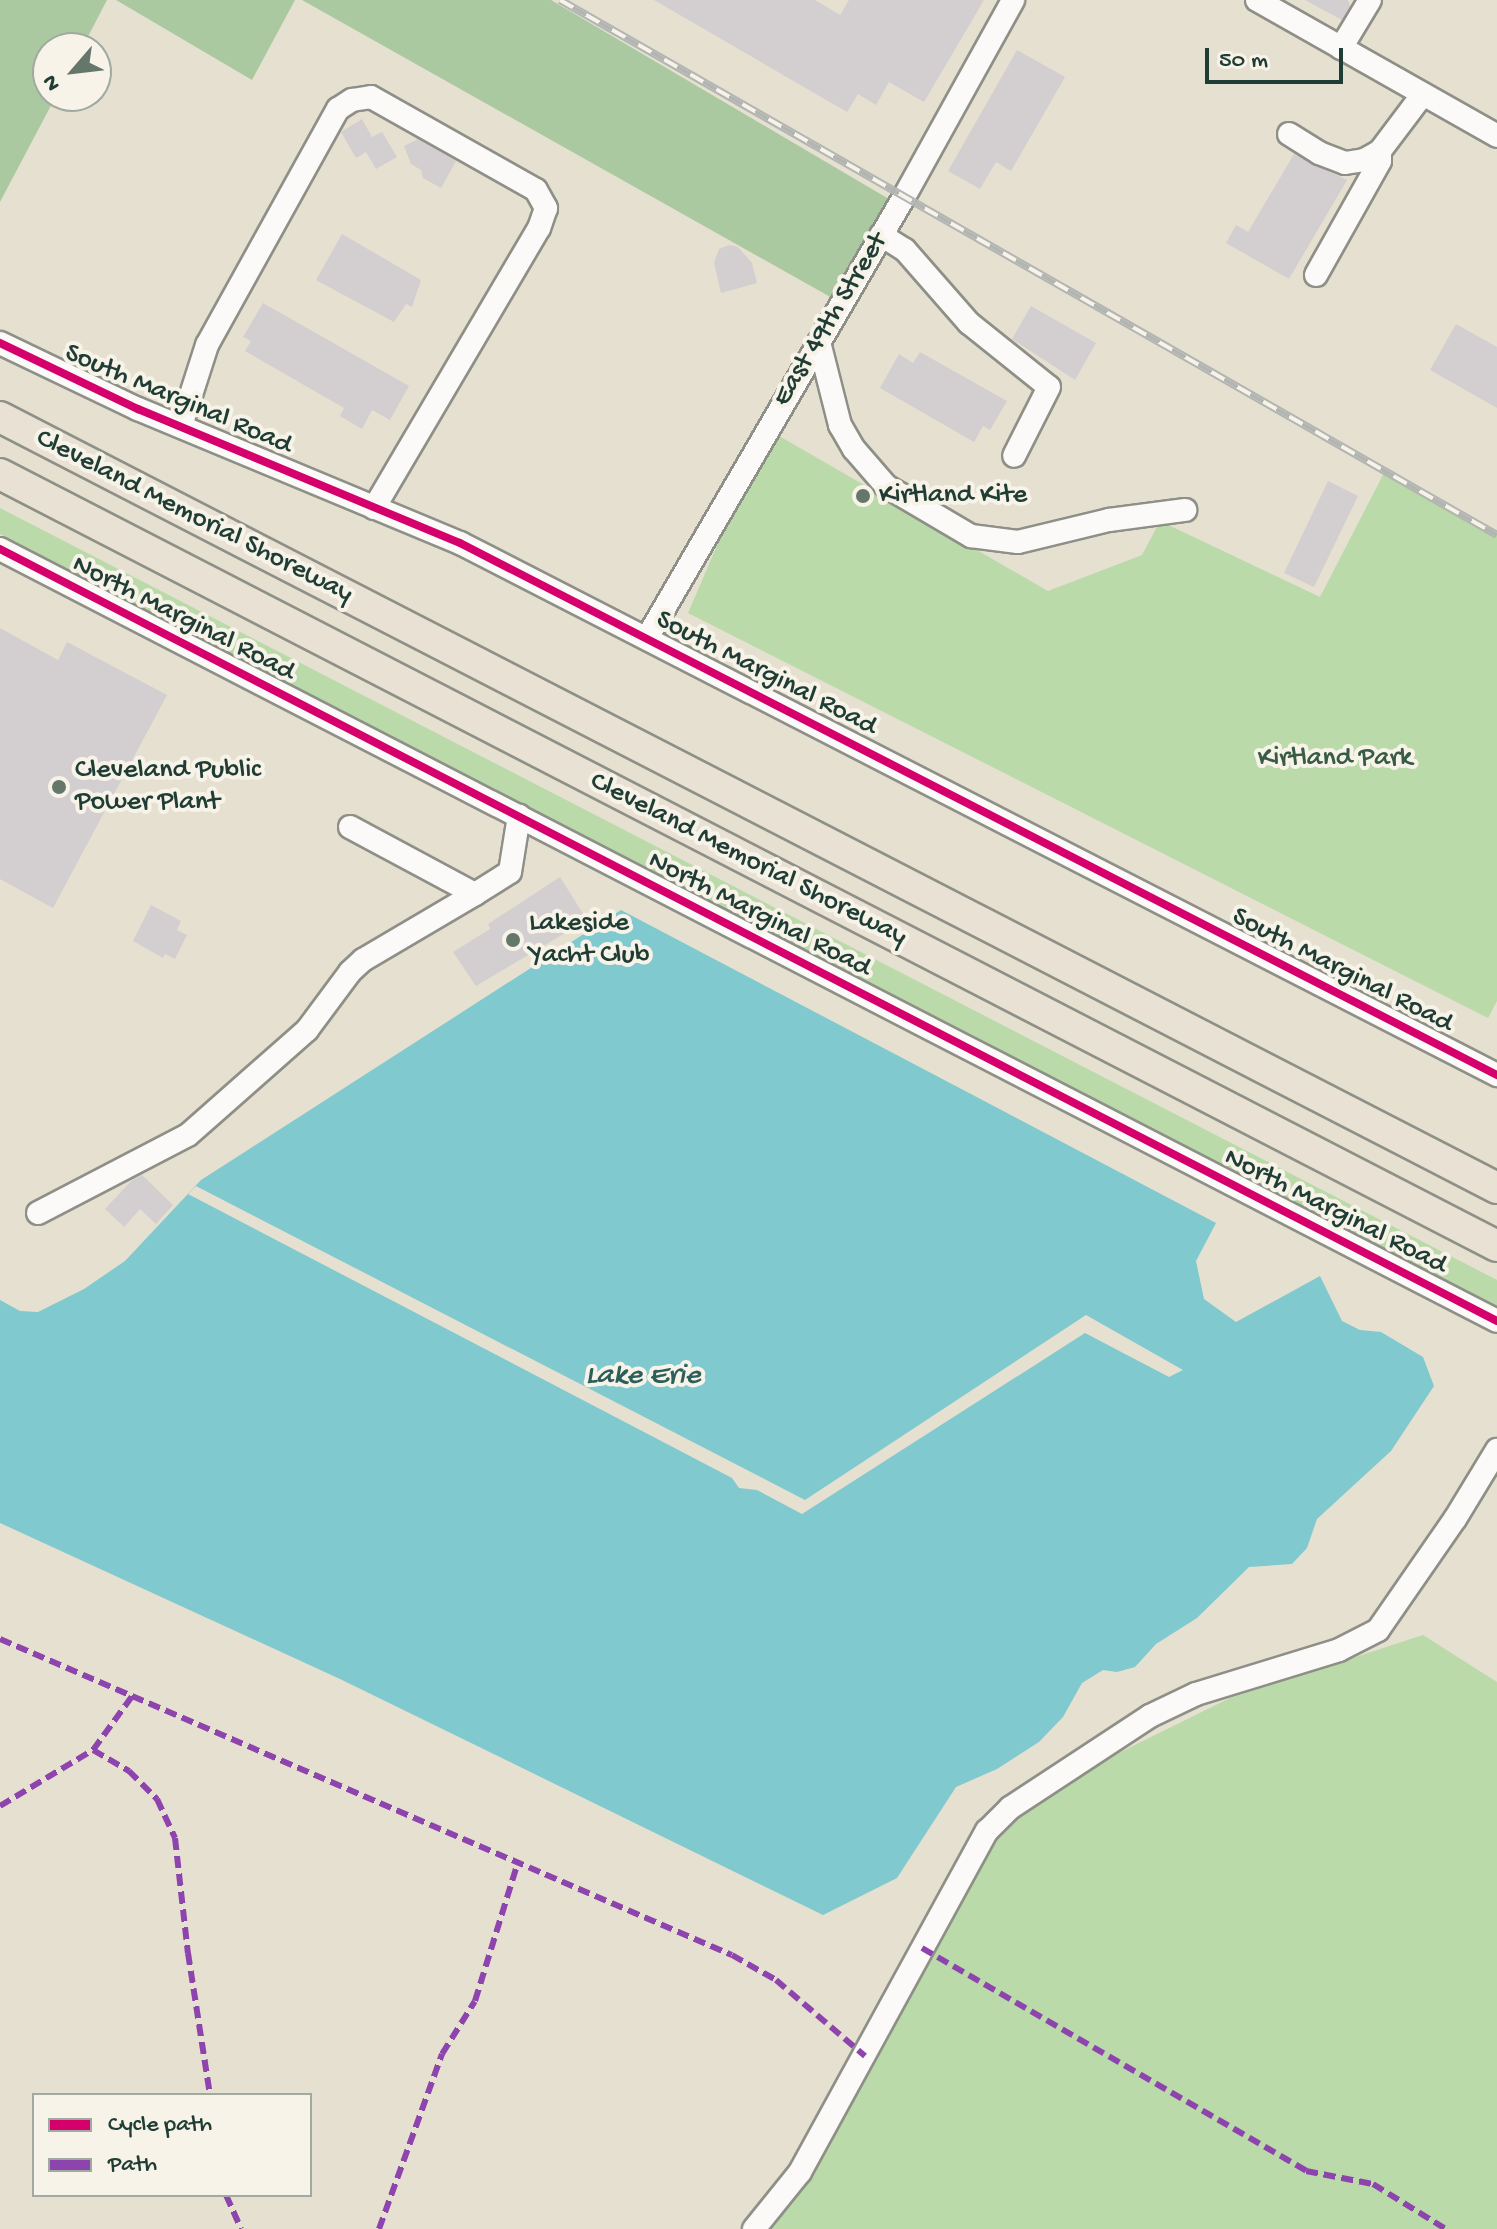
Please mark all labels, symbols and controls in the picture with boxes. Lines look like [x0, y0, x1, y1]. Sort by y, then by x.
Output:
north arrow [32, 32, 112, 112]
scale bar [1209, 32, 1347, 82]
text: 50 m [1219, 47, 1268, 76]
text: N [38, 70, 67, 95]
street label: East 49th Street [766, 227, 896, 413]
street label: South Marginal Road [59, 337, 297, 463]
street label: Cleveland Memorial Shoreway [30, 422, 358, 612]
place label: Kirtland Kite [879, 479, 1027, 513]
marker: Kirtland Kite [854, 487, 872, 505]
street label: North Marginal Road [66, 548, 300, 690]
street label: South Marginal Road [650, 604, 882, 744]
park label: Kirtland Park [1258, 742, 1412, 776]
place label: Cleveland Public Power Plant [75, 754, 261, 820]
street label: Cleveland Memorial Shoreway [584, 765, 912, 955]
marker: Cleveland Public Power Plant [50, 778, 68, 796]
street label: North Marginal Road [642, 844, 876, 986]
street label: South Marginal Road [1226, 901, 1458, 1041]
place label: Lakeside Yacht Club [529, 907, 649, 973]
marker: Lakeside Yacht Club [504, 931, 522, 949]
street label: North Marginal Road [1218, 1141, 1452, 1283]
water label: Lake Erie [586, 1359, 700, 1395]
legend [32, 2093, 312, 2197]
text: Cycle path [108, 2111, 212, 2140]
text: Path [108, 2151, 157, 2180]

